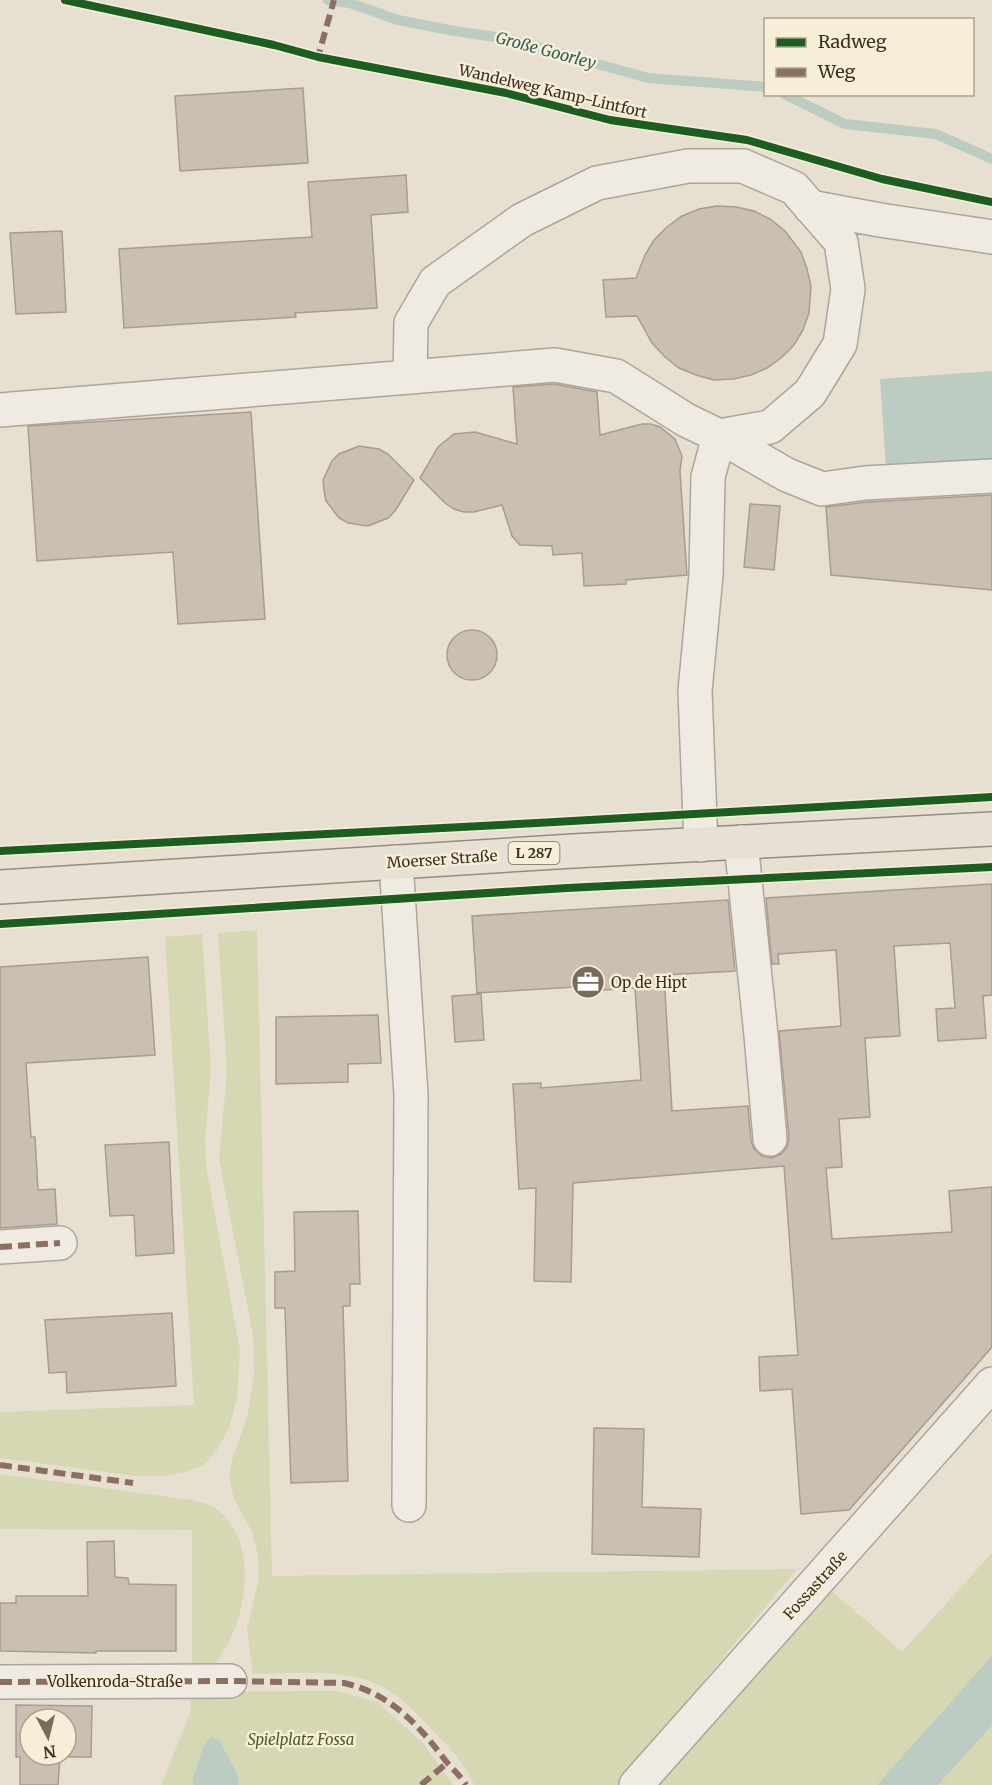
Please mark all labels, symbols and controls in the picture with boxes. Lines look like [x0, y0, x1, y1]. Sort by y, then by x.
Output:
legend [764, 18, 974, 96]
water label: Große Goorley [494, 27, 598, 73]
text: Radweg [818, 30, 887, 53]
street label: Wandelweg Kamp-Lintfort [456, 60, 649, 122]
text: Weg [817, 60, 856, 83]
road number: L 287 [508, 842, 560, 864]
street label: Moerser Straße [386, 846, 498, 872]
office icon: Op de Hipt [570, 964, 606, 1000]
place label: Op de Hipt [611, 973, 687, 992]
street label: Fossastraße [779, 1547, 851, 1623]
street label: Volkenroda-Straße [46, 1672, 183, 1691]
north arrow [18, 1707, 78, 1767]
park label: Spielplatz Fossa [248, 1730, 354, 1749]
text: N [42, 1741, 57, 1763]

